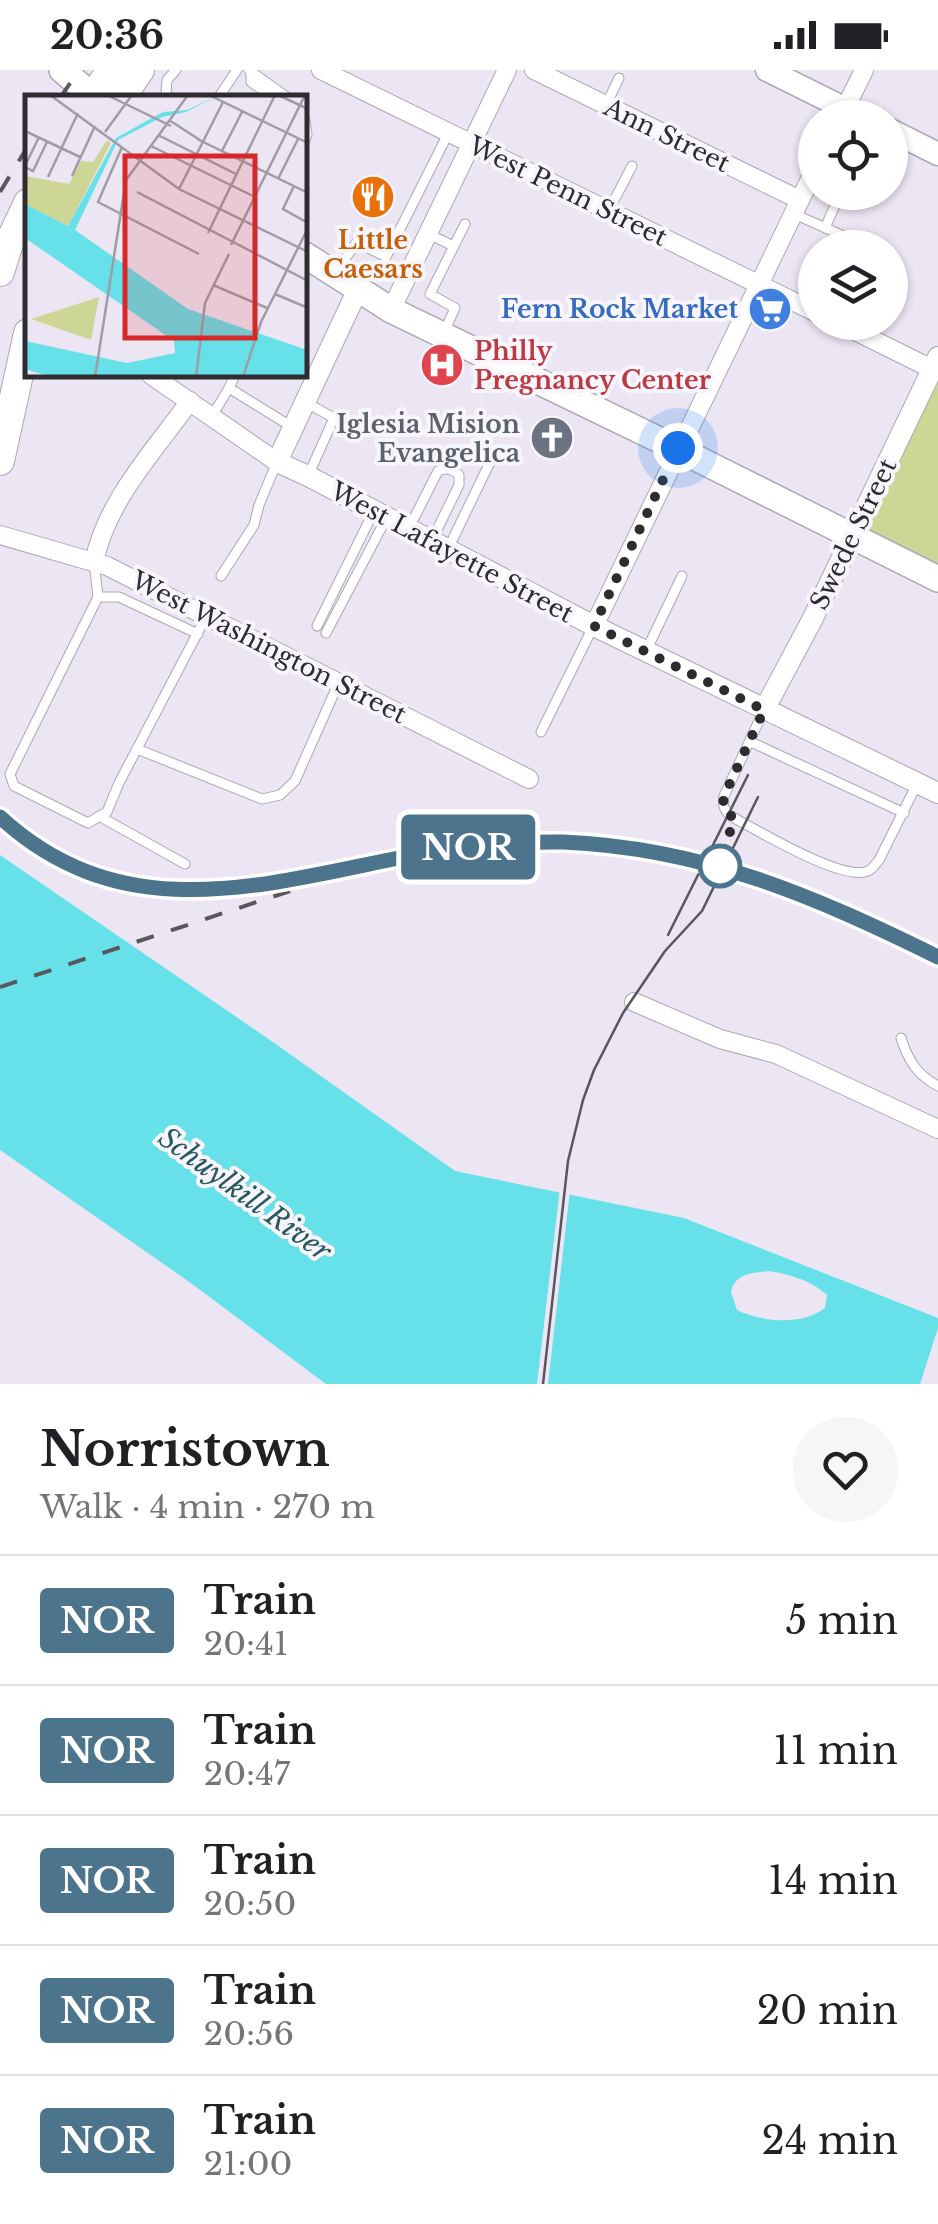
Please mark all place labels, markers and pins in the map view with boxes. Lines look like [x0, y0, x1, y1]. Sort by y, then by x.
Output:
restaurant icon: Little Caesars [350, 174, 396, 220]
place label: Little Caesars [323, 225, 423, 285]
supermarket icon: Fern Rock Market [747, 286, 793, 332]
place label: Fern Rock Market [501, 294, 738, 325]
place label: Philly Pregnancy Center [474, 336, 712, 396]
hospital icon: Philly Pregnancy Center [419, 342, 465, 388]
place label: Iglesia Mision Evangelica [336, 409, 521, 469]
church icon: Iglesia Mision Evangelica [529, 415, 575, 461]
unlabelled marker [699, 845, 741, 887]

